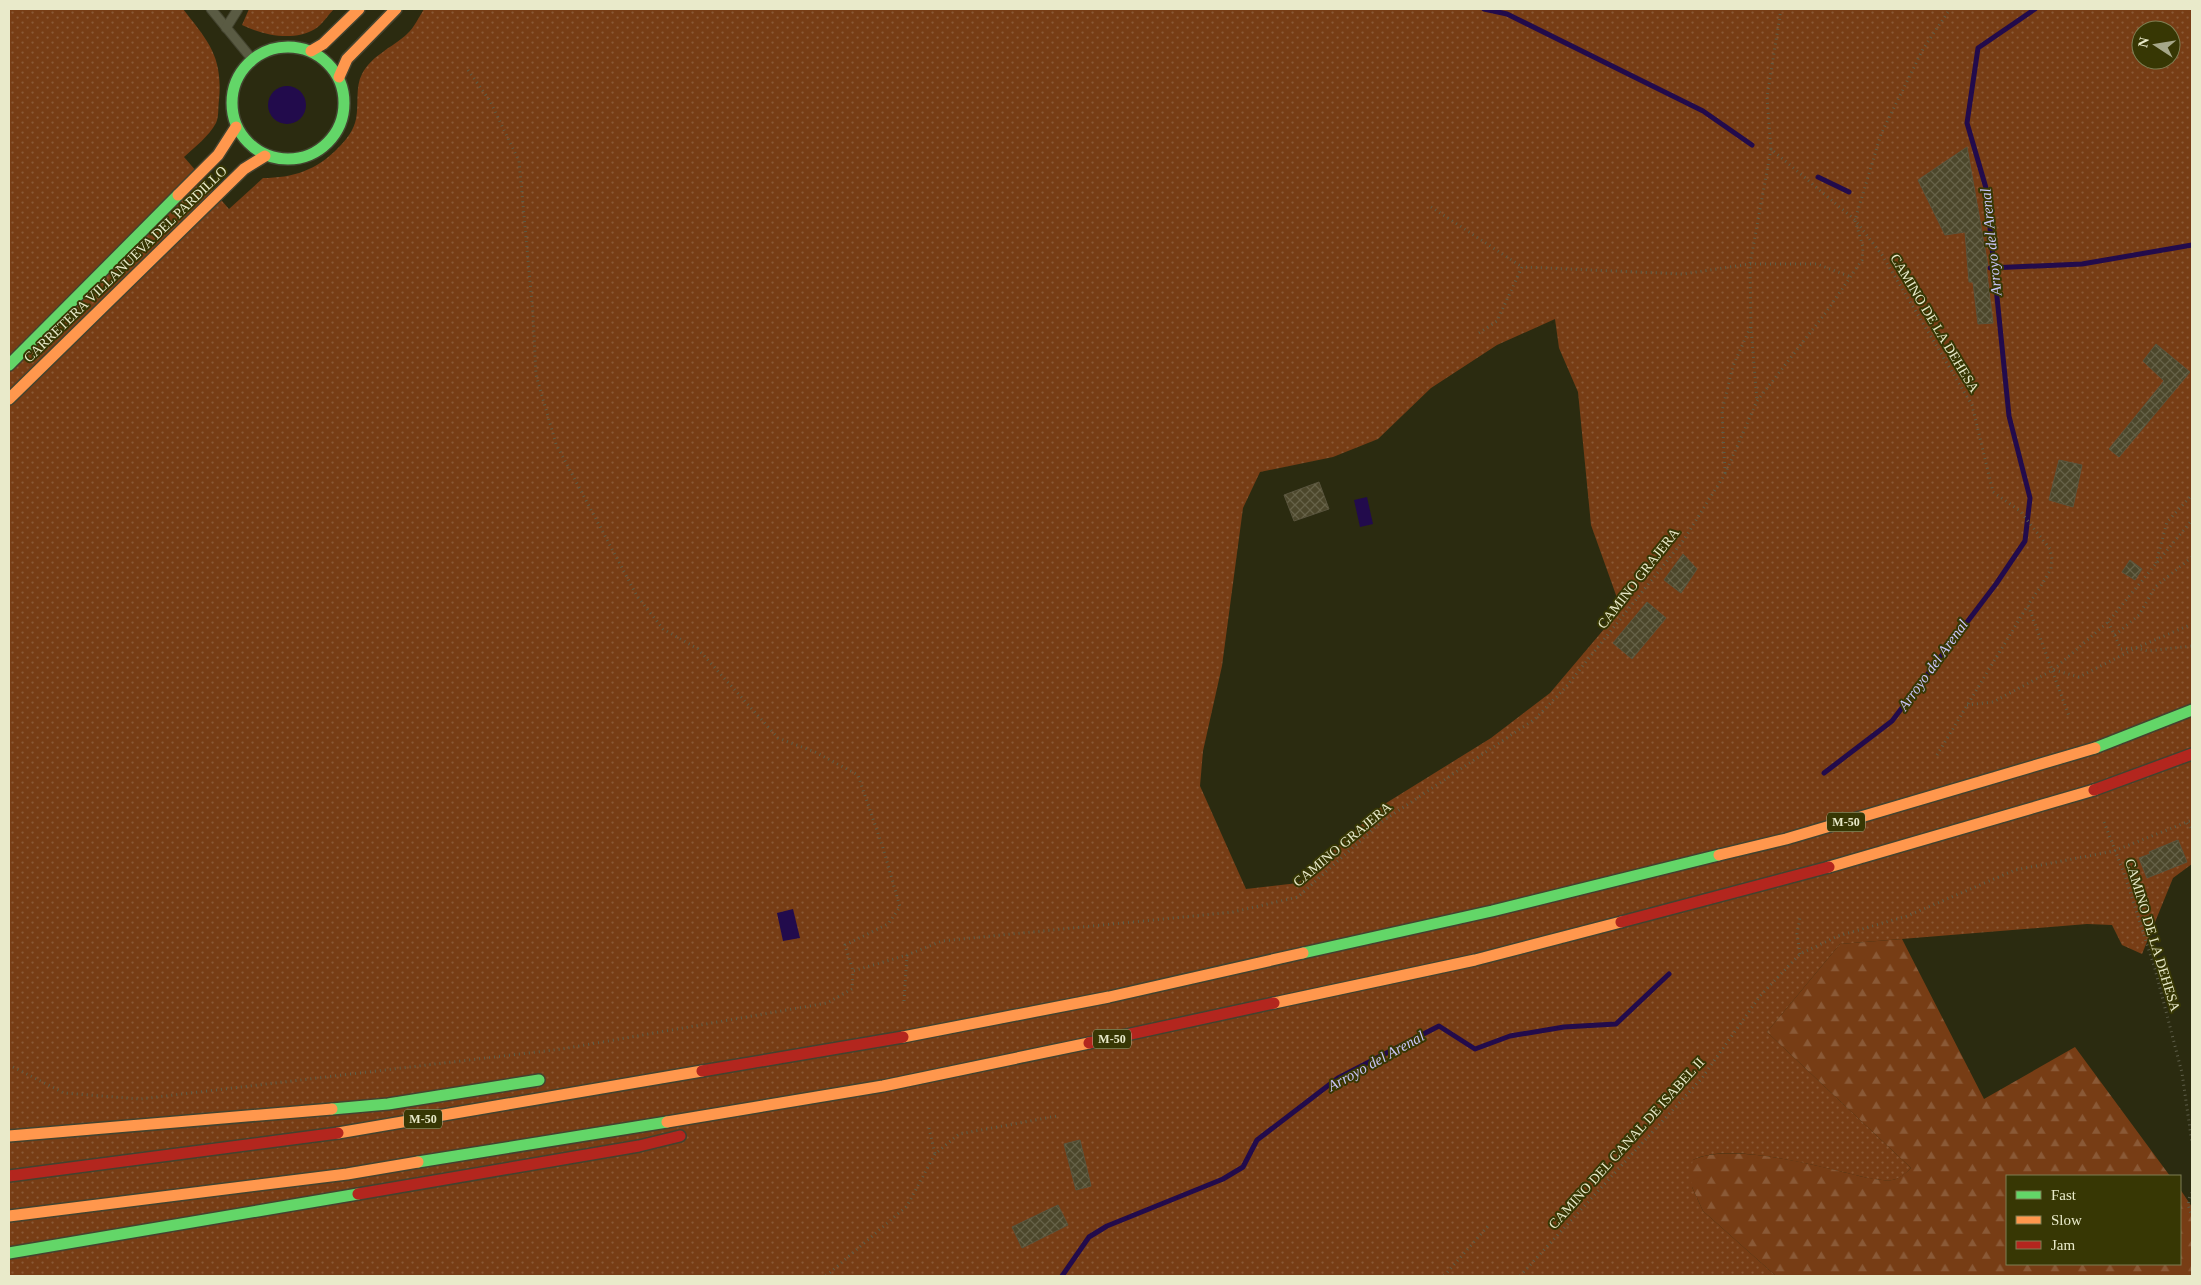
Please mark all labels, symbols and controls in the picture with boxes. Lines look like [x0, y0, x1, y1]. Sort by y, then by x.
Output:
north arrow [2131, 20, 2181, 70]
text: N [2135, 36, 2152, 49]
street label: CARRETERA VILLANUEVA DEL PARDILLO [21, 163, 230, 366]
water label: Arroyo del Arenal [1977, 188, 2005, 297]
street label: CAMINO DE LA DEHESA [1887, 251, 1982, 396]
street label: CAMINO GRAJERA [1595, 524, 1683, 632]
water label: Arroyo del Arenal [1894, 617, 1971, 714]
street label: CAMINO GRAJERA [1290, 798, 1395, 890]
road number: M-50 [1827, 812, 1865, 832]
street label: CAMINO DE LA DEHESA [2122, 857, 2183, 1014]
water label: Arroyo del Arenal [1324, 1028, 1427, 1095]
road number: M-50 [1093, 1030, 1131, 1048]
street label: CAMINO DEL CANAL DE ISABEL II [1545, 1054, 1707, 1232]
road number: M-50 [404, 1110, 442, 1128]
legend [2006, 1175, 2181, 1265]
text: Fast [2051, 1187, 2077, 1203]
text: Slow [2051, 1212, 2082, 1228]
text: Jam [2051, 1237, 2075, 1253]

